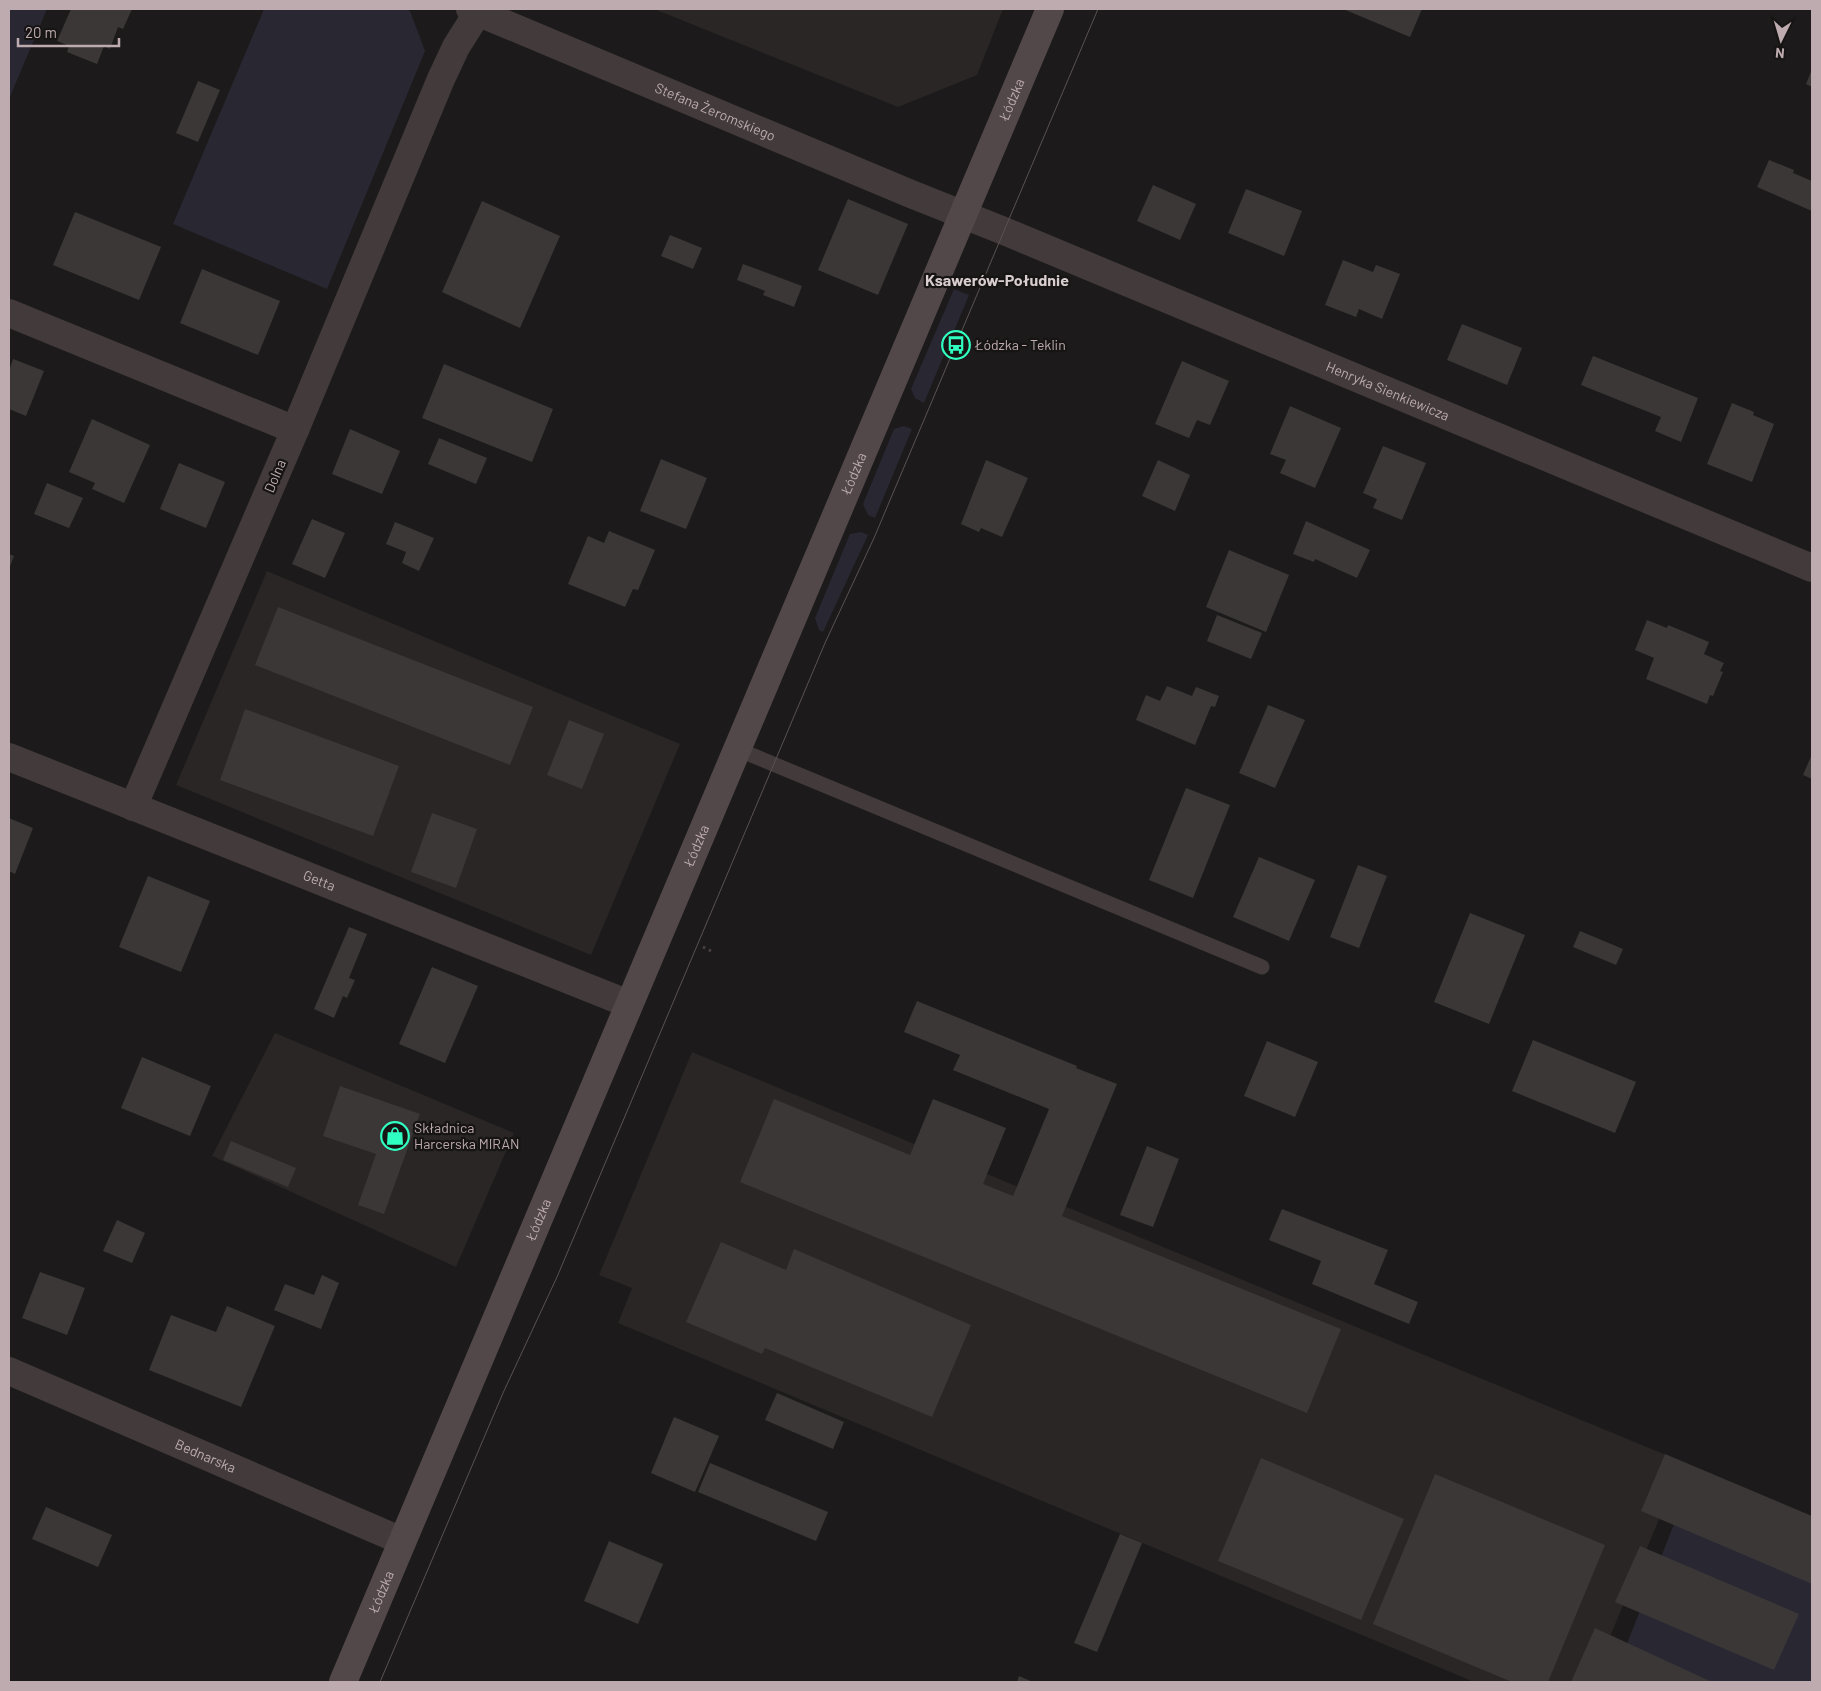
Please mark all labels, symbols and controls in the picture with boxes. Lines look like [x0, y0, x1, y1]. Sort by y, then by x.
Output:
scale bar [18, 15, 119, 47]
north arrow [1756, 15, 1806, 65]
text: 20 m [25, 23, 57, 41]
text: N [1774, 45, 1785, 62]
street label: Łódzka [995, 76, 1028, 124]
street label: Stefana Żeromskiego [653, 79, 778, 144]
district label: Ksawerów-Południe [925, 270, 1069, 289]
bus stop icon: Łódzka - Teklin [941, 330, 971, 360]
place label: Łódzka - Teklin [974, 336, 1066, 353]
street label: Henryka Sienkiewicza [1324, 357, 1452, 424]
street label: Łódzka [837, 450, 870, 498]
street label: Dolna [260, 457, 289, 495]
street label: Łódzka [679, 822, 712, 870]
street label: Getta [301, 866, 338, 894]
place label: Składnica Harcerska MIRAN [414, 1119, 519, 1152]
shop icon: Składnica Harcerska MIRAN [380, 1121, 410, 1151]
street label: Łódzka [521, 1196, 554, 1244]
street label: Bednarska [173, 1435, 239, 1476]
street label: Łódzka [364, 1568, 397, 1616]

